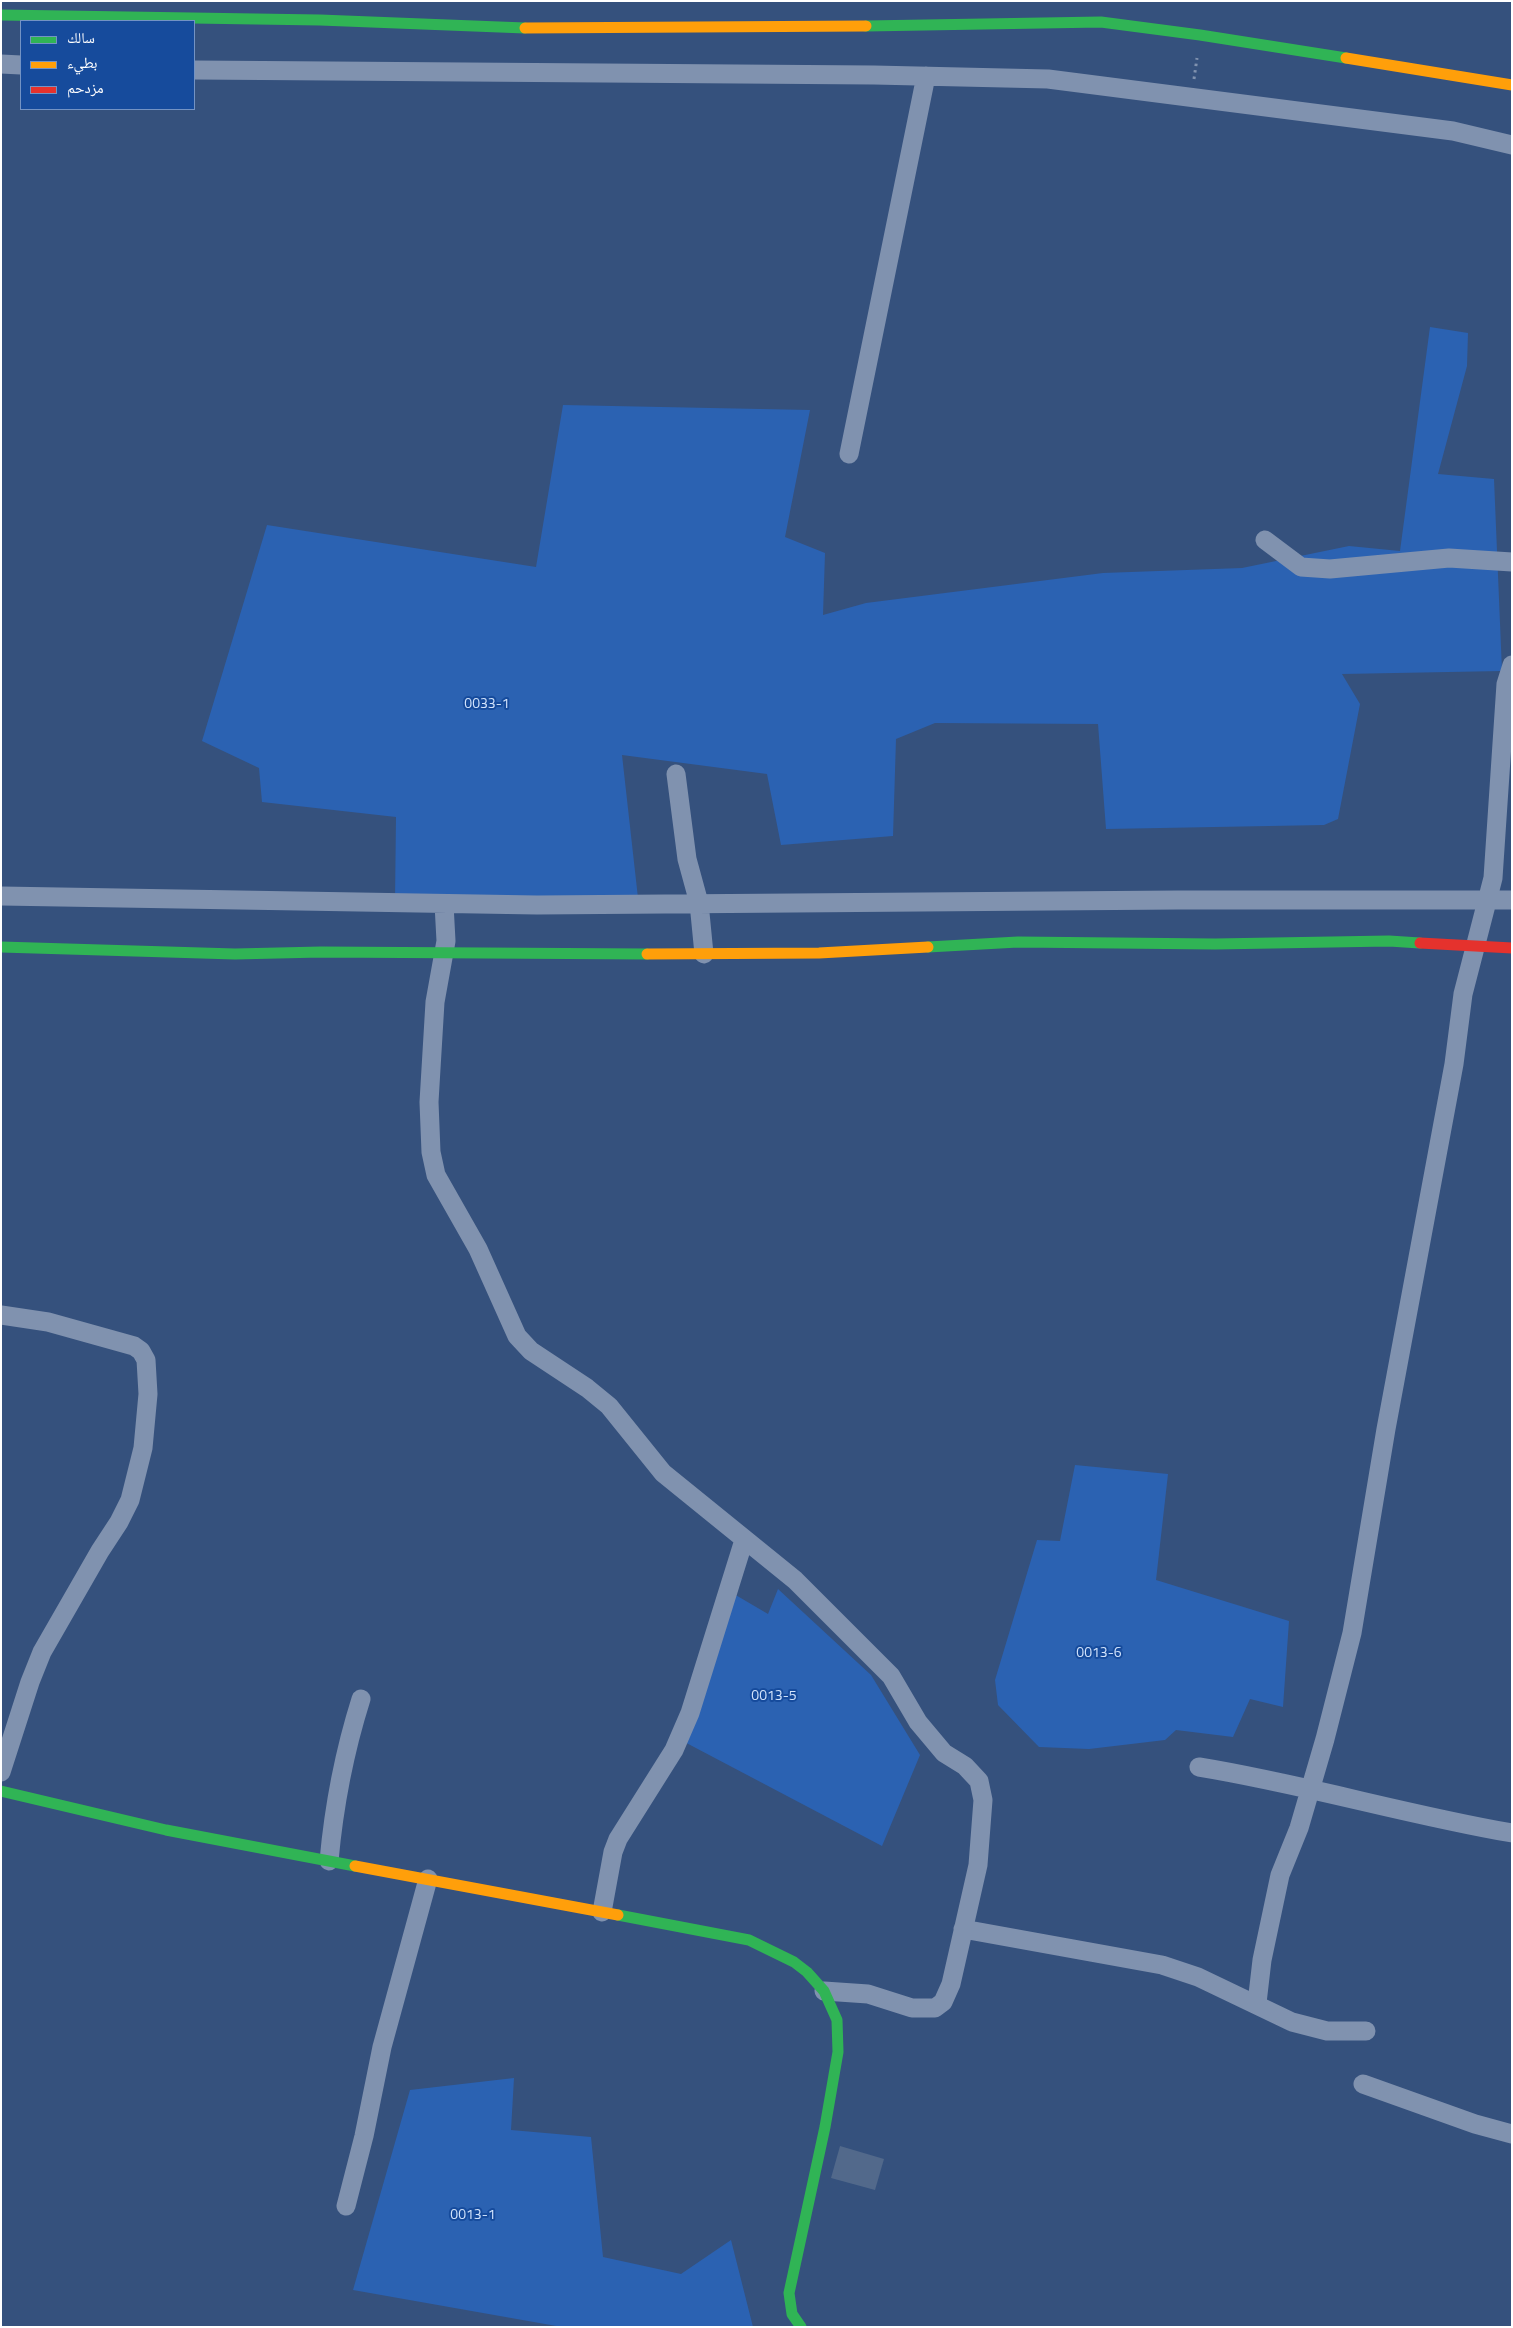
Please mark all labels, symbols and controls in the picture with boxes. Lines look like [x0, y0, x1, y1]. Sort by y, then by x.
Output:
legend [20, 20, 195, 110]
text: سالك [67, 26, 95, 49]
text: بطيء [67, 51, 97, 74]
text: مزدحم [67, 76, 104, 99]
park label: 0033-1 [464, 697, 510, 713]
park label: 0013-6 [1076, 1646, 1122, 1662]
park label: 0013-5 [751, 1689, 797, 1705]
park label: 0013-1 [450, 2208, 496, 2224]

